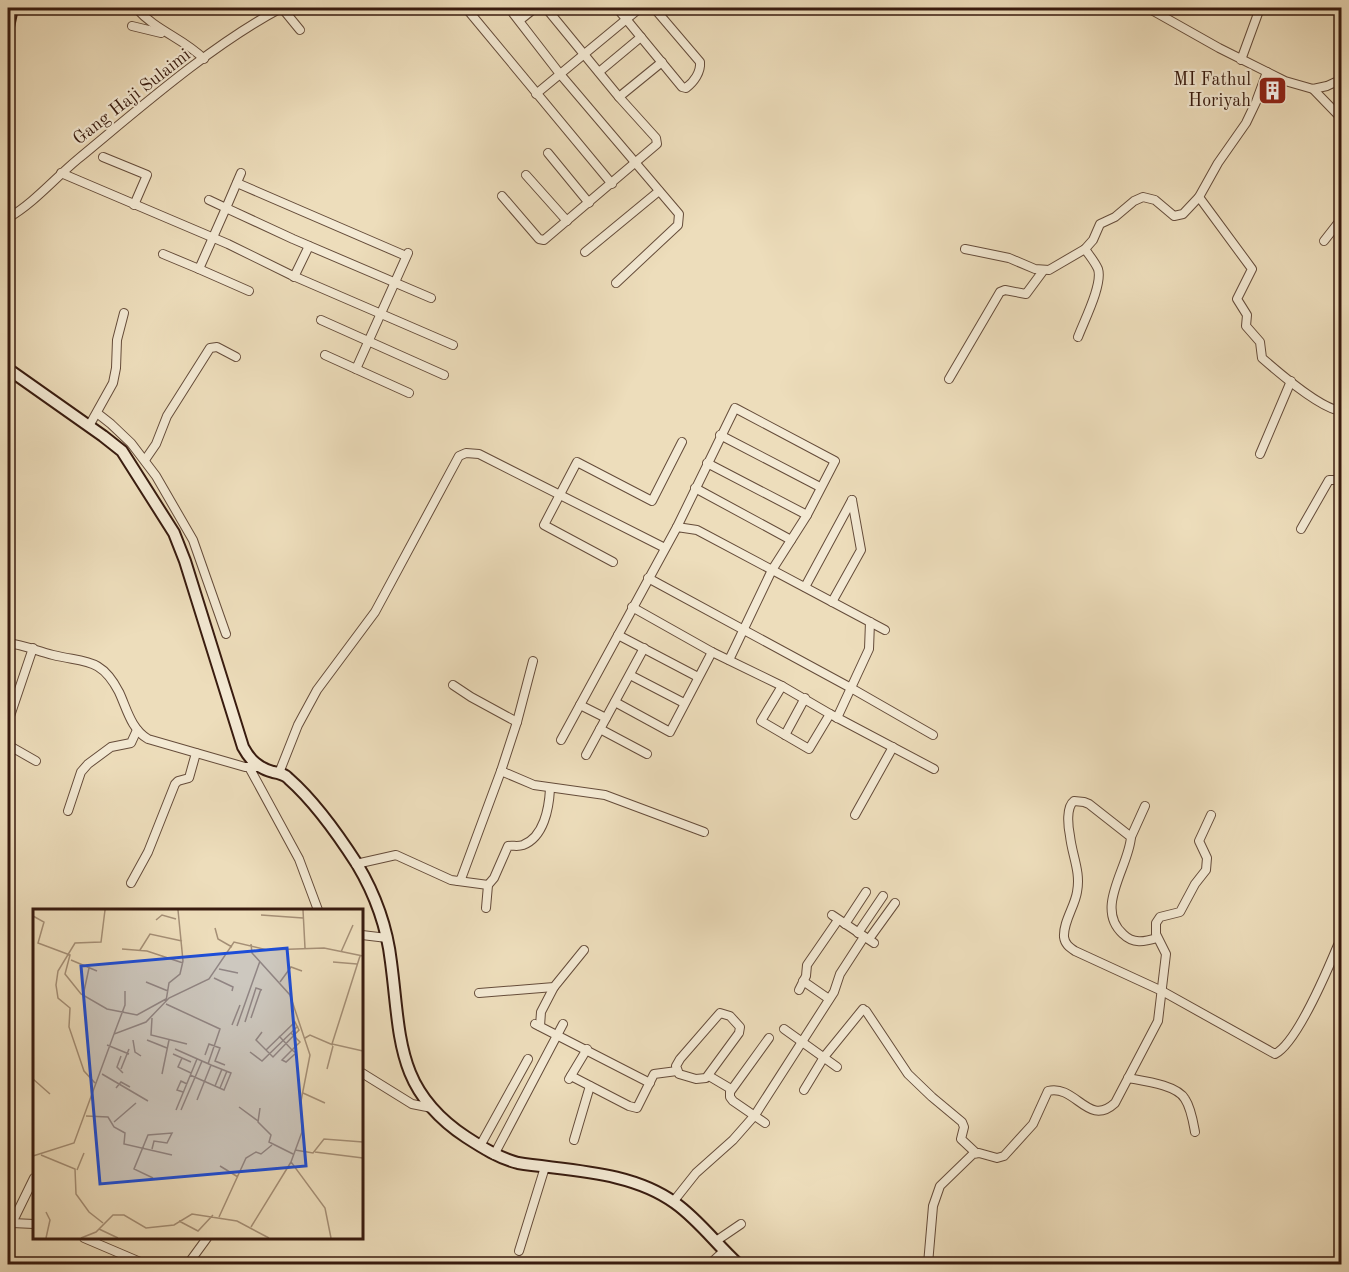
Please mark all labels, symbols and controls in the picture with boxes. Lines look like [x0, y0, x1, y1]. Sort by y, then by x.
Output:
street label: Gang Haji Sulaimi [70, 46, 194, 148]
place label: MI Fathul Horiyah [1173, 71, 1251, 110]
building icon: MI Fathul Horiyah [1256, 74, 1288, 106]
inset map [33, 909, 363, 1239]

